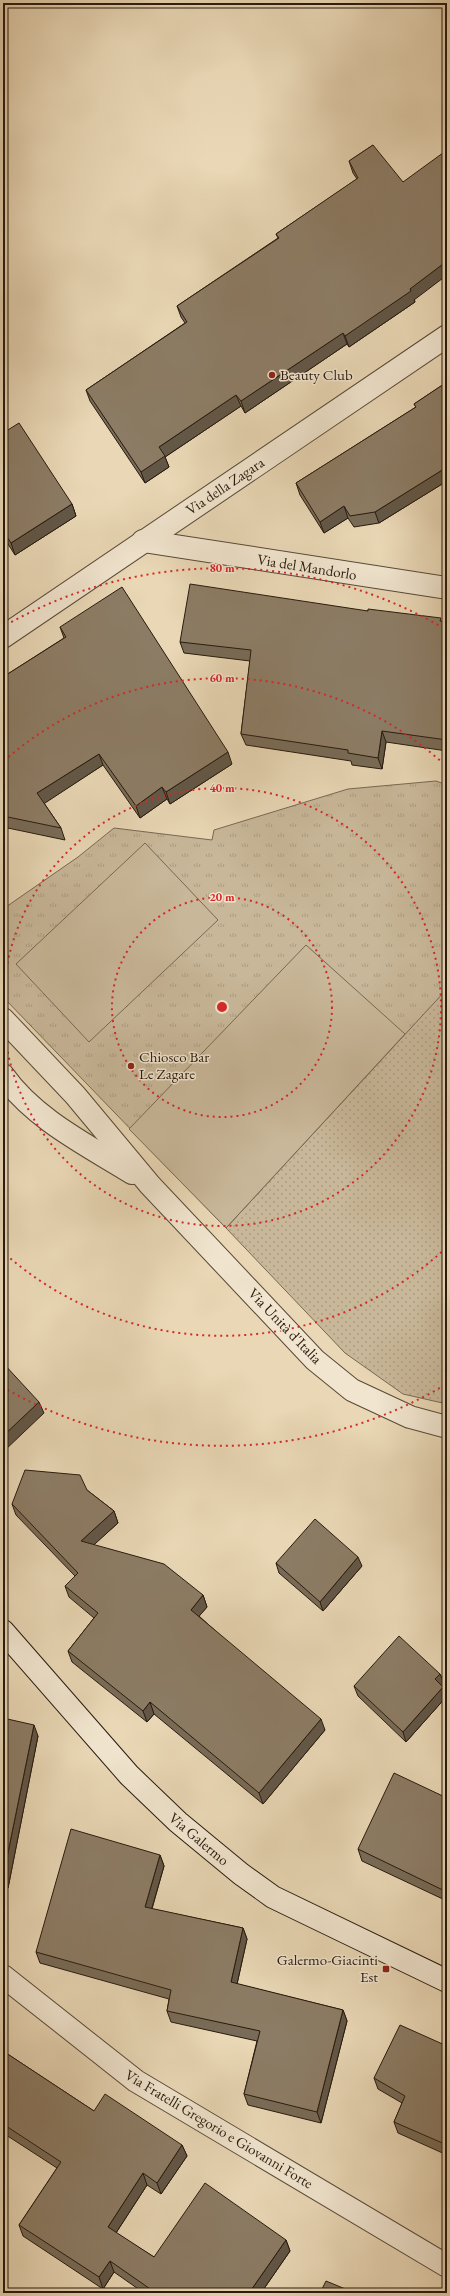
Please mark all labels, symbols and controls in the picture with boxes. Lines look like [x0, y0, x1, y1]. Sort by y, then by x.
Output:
place label: Beauty Club [280, 365, 353, 384]
marker: Beauty Club [267, 370, 277, 380]
street label: Via della Zagara [182, 452, 268, 519]
street label: Via del Mandorlo [256, 549, 358, 584]
text: 80 m [209, 560, 235, 576]
text: 60 m [209, 670, 235, 686]
text: 40 m [209, 780, 235, 796]
text: 20 m [209, 889, 235, 905]
centre of rings [215, 1000, 229, 1014]
place label: Chiosco Bar Le Zagare [139, 1047, 209, 1083]
marker: Chiosco Bar Le Zagare [126, 1061, 136, 1071]
street label: Via Unità d'Italia [244, 1284, 326, 1368]
street label: Via Galermo [165, 1808, 233, 1869]
place label: Galermo-Giacinti Est [277, 1950, 378, 1986]
marker: Galermo-Giacinti Est [381, 1964, 391, 1974]
street label: Via Fratelli Gregorio e Giovanni Forte [122, 2065, 317, 2192]

